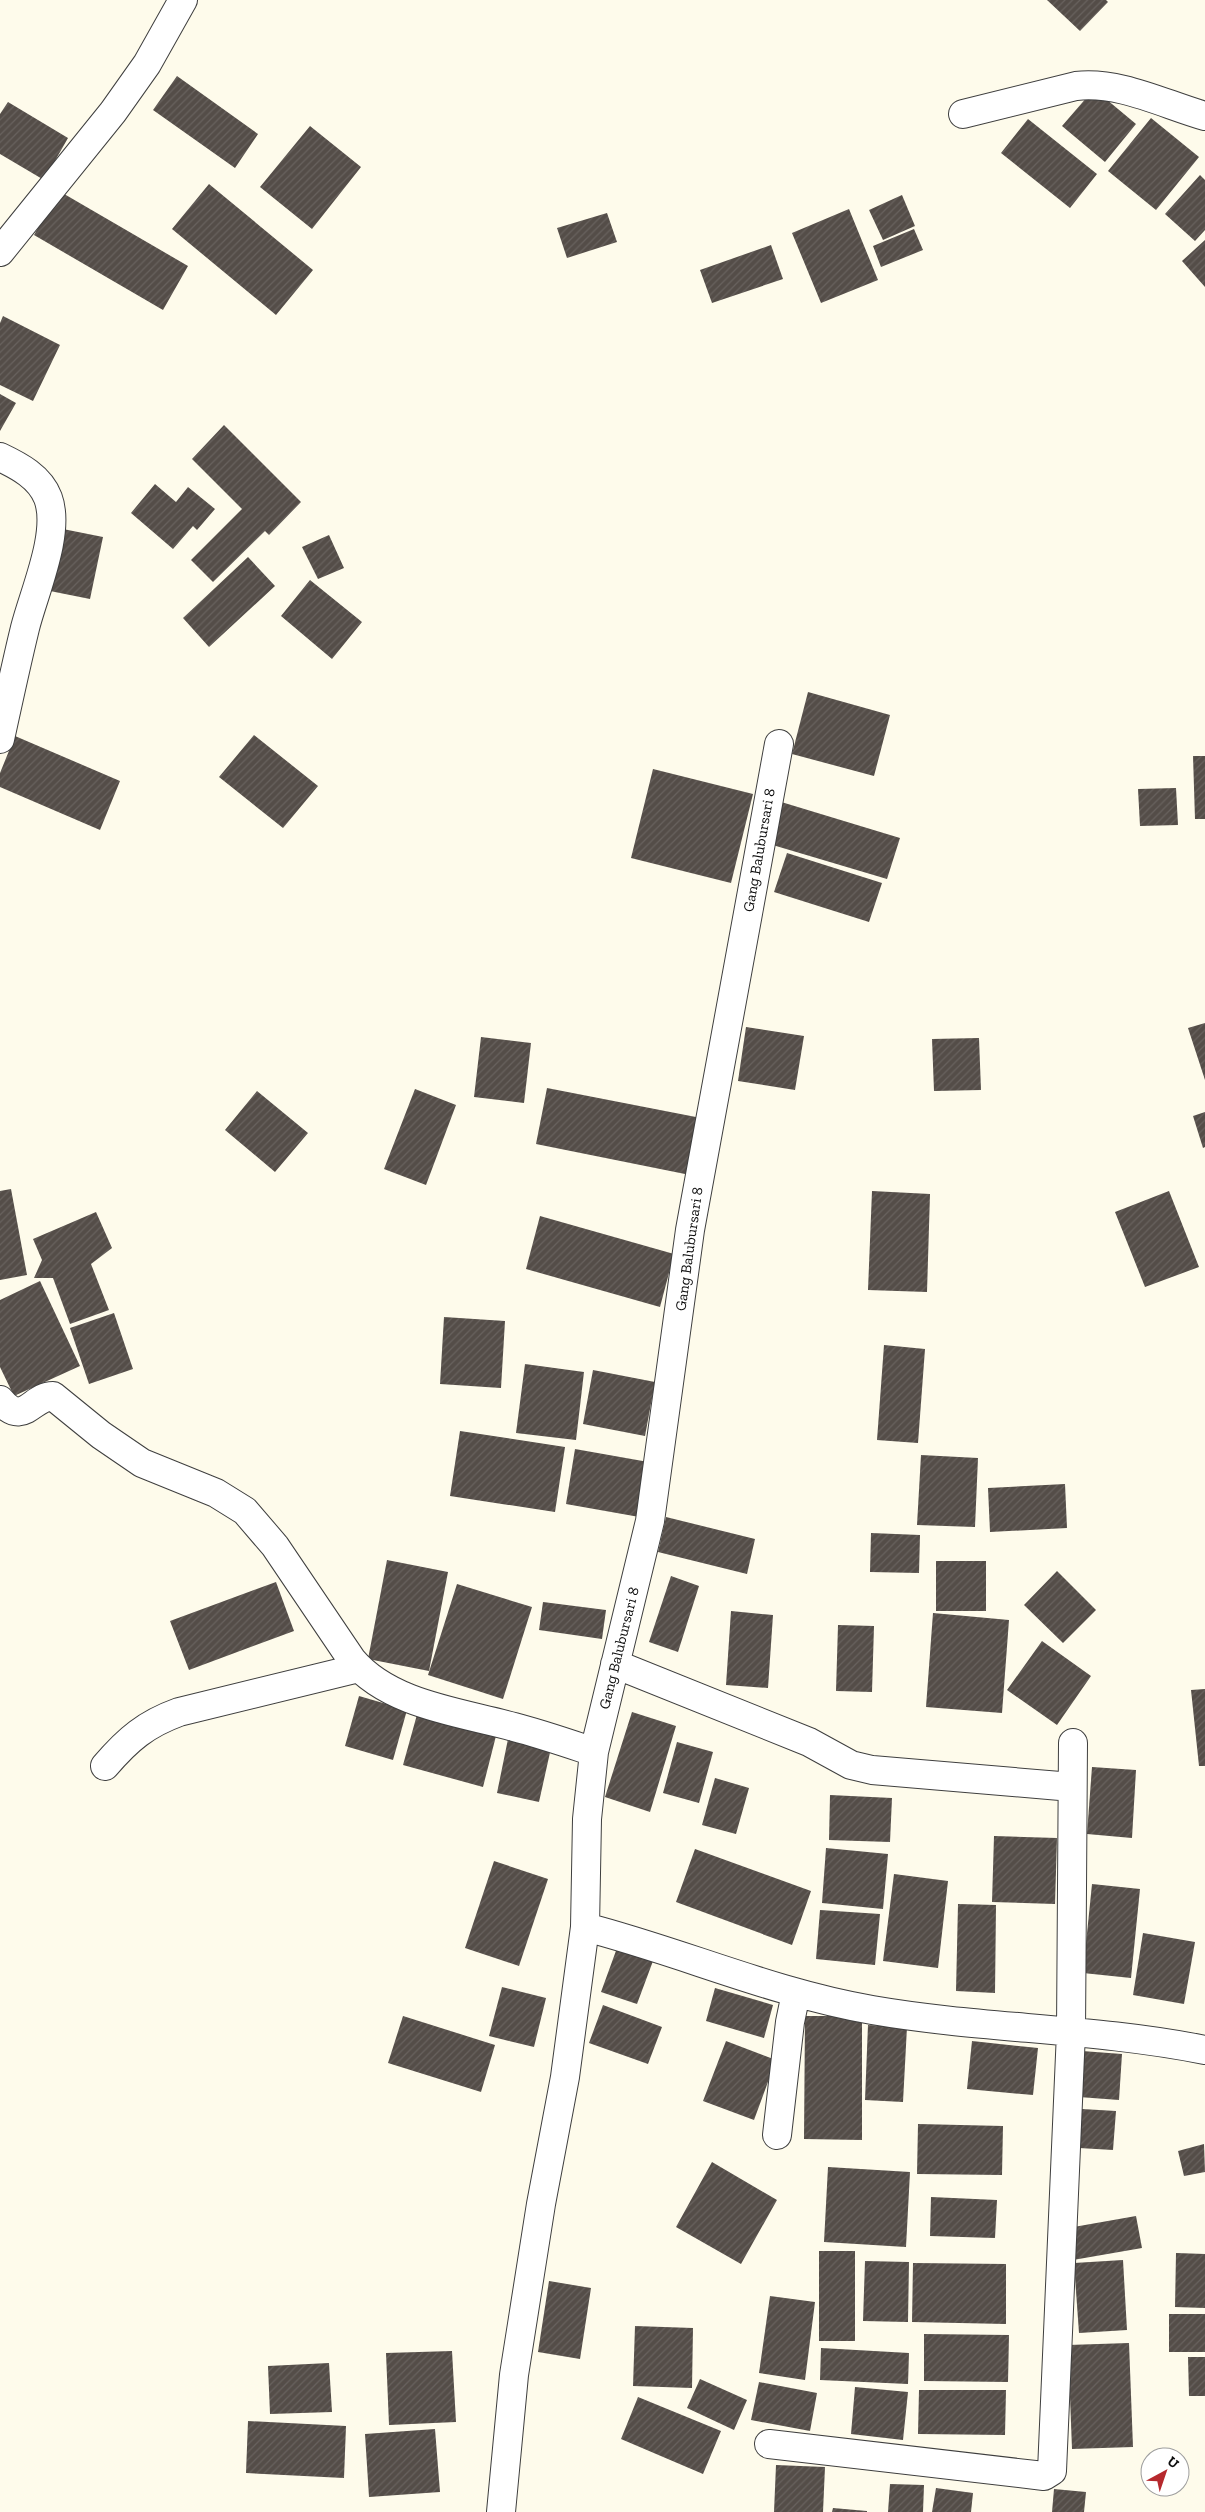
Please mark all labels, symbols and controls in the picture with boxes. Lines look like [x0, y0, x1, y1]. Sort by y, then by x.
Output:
street label: Gang Balubursari 8 [739, 787, 779, 913]
street label: Gang Balubursari 8 [671, 1186, 707, 1312]
street label: Gang Balubursari 8 [595, 1585, 643, 1711]
north arrow [1140, 2447, 1190, 2497]
text: U [1164, 2453, 1182, 2472]

